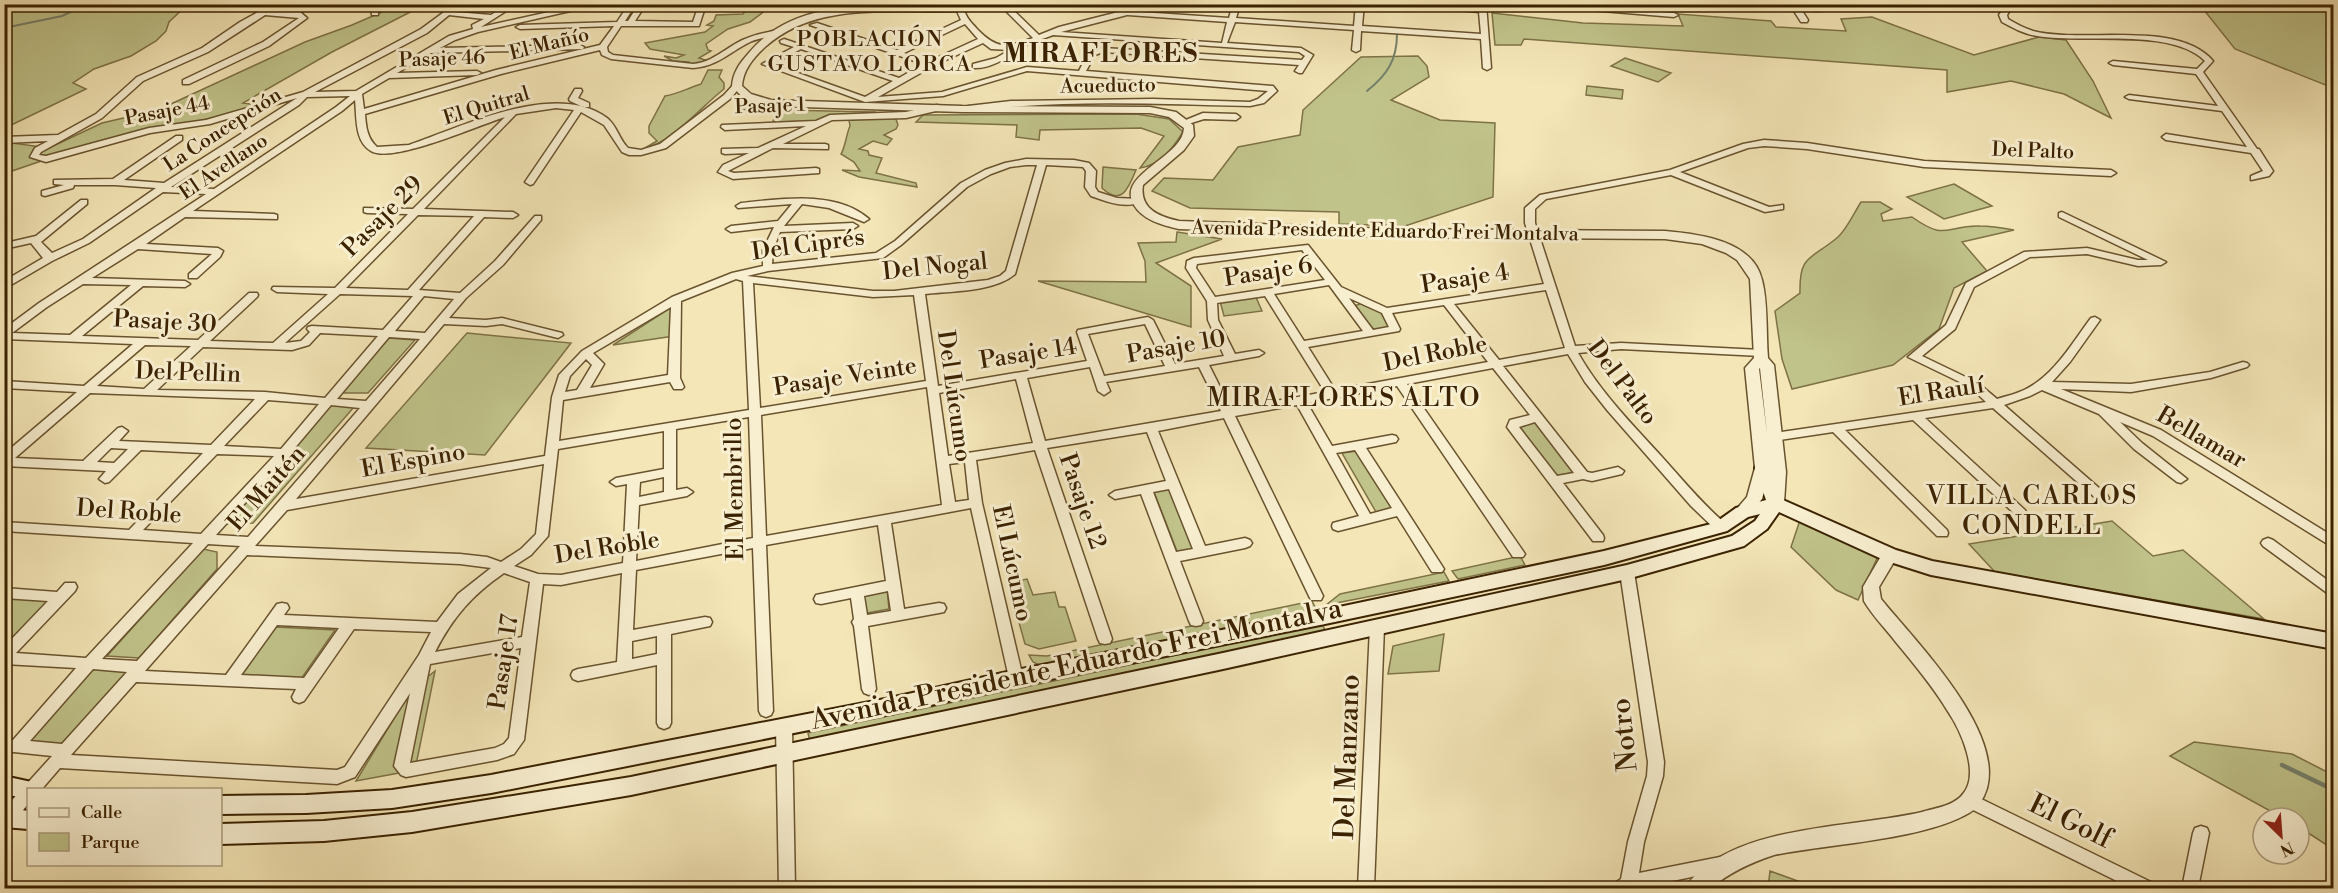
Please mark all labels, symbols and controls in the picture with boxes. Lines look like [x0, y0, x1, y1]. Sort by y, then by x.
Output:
street label: El Mañío [507, 22, 592, 66]
district label: POBLACIÓN GUSTAVO LORCA [768, 24, 972, 78]
district label: MIRAFLORES [1003, 38, 1199, 70]
street label: Pasaje 46 [398, 46, 486, 73]
street label: Acueducto [1059, 73, 1156, 100]
street label: El Quitral [440, 81, 533, 131]
street label: La Concepción [159, 83, 287, 178]
street label: Pasaje 44 [122, 91, 212, 132]
street label: Pasaje 1 [734, 93, 806, 120]
street label: El Avellano [175, 129, 273, 206]
street label: Del Palto [1991, 138, 2075, 165]
street label: Pasaje 29 [336, 170, 430, 264]
street label: Avenida Presidente Eduardo Frei Montalva [1190, 216, 1580, 247]
street label: Del Ciprés [750, 222, 867, 268]
street label: Del Nogal [881, 247, 989, 287]
street label: Pasaje 6 [1222, 250, 1315, 294]
street label: Pasaje 4 [1419, 257, 1511, 301]
street label: Pasaje 30 [112, 304, 218, 340]
street label: Pasaje 10 [1124, 324, 1228, 370]
street label: Del Lúcumo [930, 328, 978, 464]
street label: Del Roble [1380, 329, 1490, 379]
street label: Pasaje 14 [977, 331, 1079, 377]
street label: Del Palto [1580, 334, 1664, 431]
street label: Pasaje Veinte [771, 351, 919, 403]
street label: Del Pellin [134, 356, 242, 390]
street label: El Raulí [1896, 370, 1987, 414]
district label: MIRAFLORES ALTO [1207, 382, 1481, 414]
street label: Bellamar [2150, 400, 2252, 476]
street label: El Membrillo [719, 417, 751, 561]
street label: El Espino [359, 437, 468, 485]
street label: El Maitén [221, 439, 312, 538]
street label: Pasaje 12 [1052, 450, 1112, 553]
district label: VILLA CARLOS CONDELL [1925, 480, 2138, 542]
street label: Del Roble [75, 493, 183, 531]
street label: El Lúcumo [985, 502, 1039, 624]
street label: Del Roble [553, 525, 662, 571]
street label: Avenida Presidente Eduardo Frei Montalva [806, 591, 1346, 738]
street label: Pasaje 17 [482, 613, 526, 712]
street label: Del Manzano [1327, 674, 1368, 840]
street label: Notro [1603, 697, 1646, 773]
street label: El Golf [2023, 786, 2119, 857]
legend [27, 788, 222, 866]
text: Calle [81, 801, 122, 824]
north arrow [2251, 806, 2311, 866]
text: Parque [81, 831, 140, 854]
text: N [2277, 837, 2297, 861]

